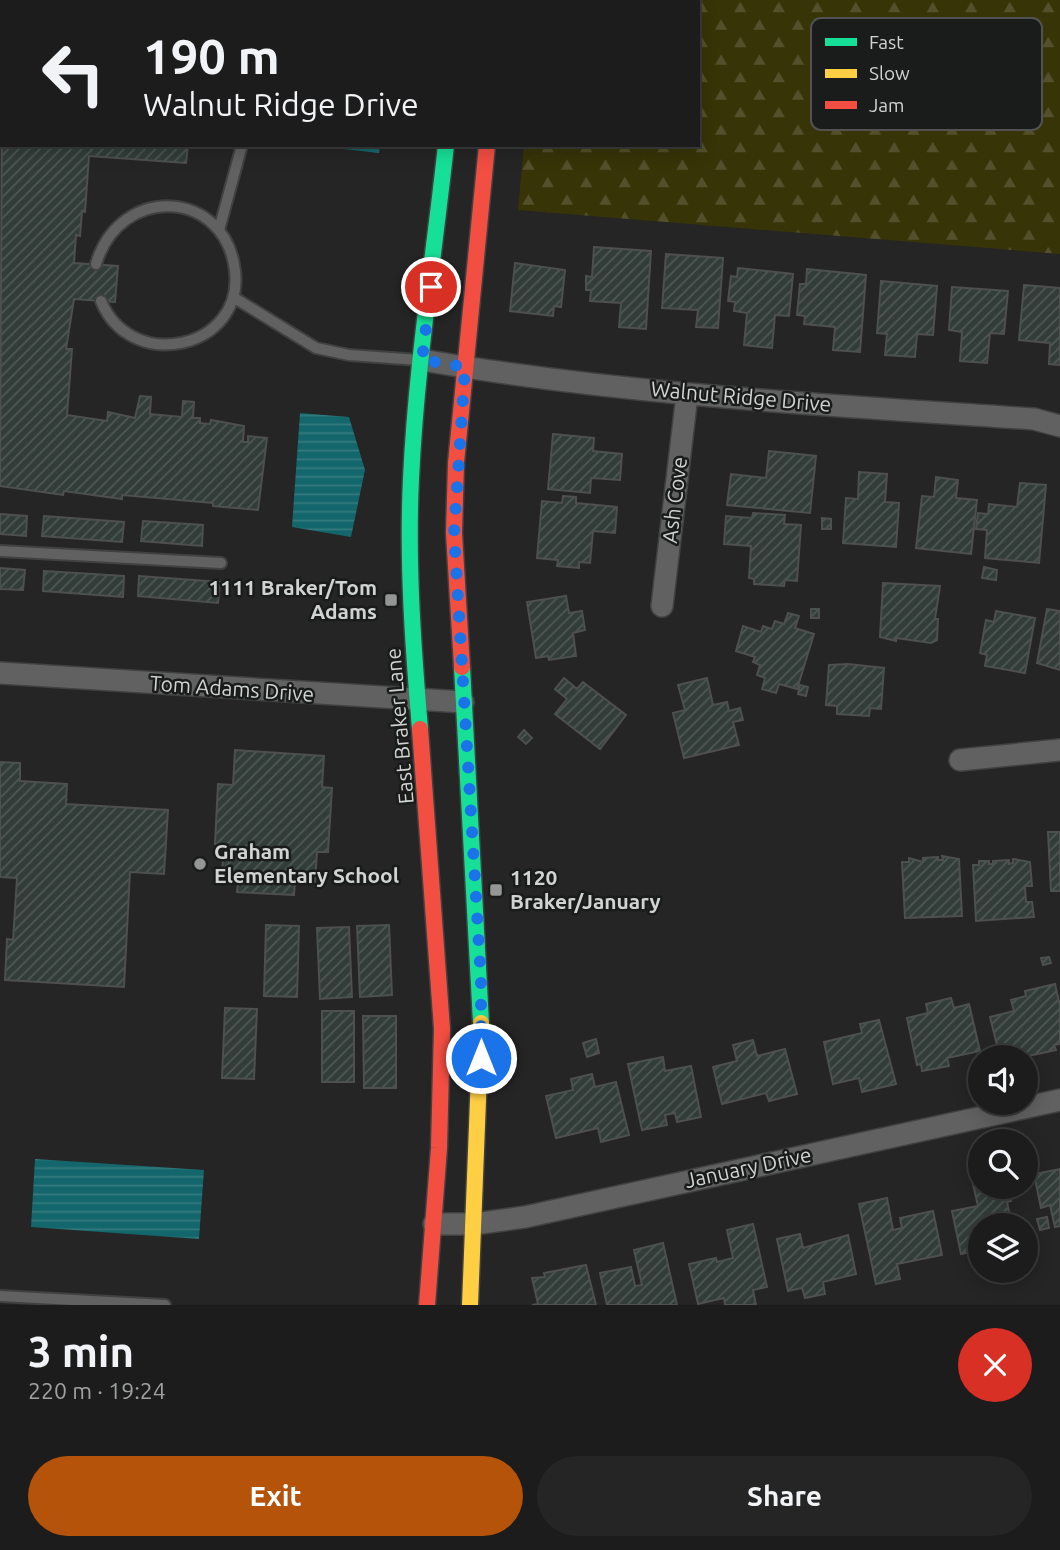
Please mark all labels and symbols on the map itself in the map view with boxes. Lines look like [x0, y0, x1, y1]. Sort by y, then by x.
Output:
legend [811, 18, 1042, 130]
text: Fast [869, 31, 904, 53]
text: Slow [869, 62, 910, 84]
text: Jam [869, 94, 905, 116]
pin [401, 257, 461, 317]
street label: Walnut Ridge Drive [650, 376, 832, 416]
street label: Ash Cove [657, 455, 691, 544]
place label: 1111 Braker/Tom Adams [209, 575, 377, 623]
marker: 1111 Braker/Tom Adams [383, 592, 399, 608]
street label: East Braker Lane [380, 647, 418, 805]
street label: Tom Adams Drive [149, 670, 315, 706]
place label: Graham Elementary School [214, 839, 399, 887]
marker: Graham Elementary School [192, 856, 208, 872]
place label: 1120 Braker/January [510, 865, 661, 913]
marker: 1120 Braker/January [488, 882, 504, 898]
position arrow [444, 1021, 518, 1095]
street label: January Drive [682, 1142, 813, 1192]

